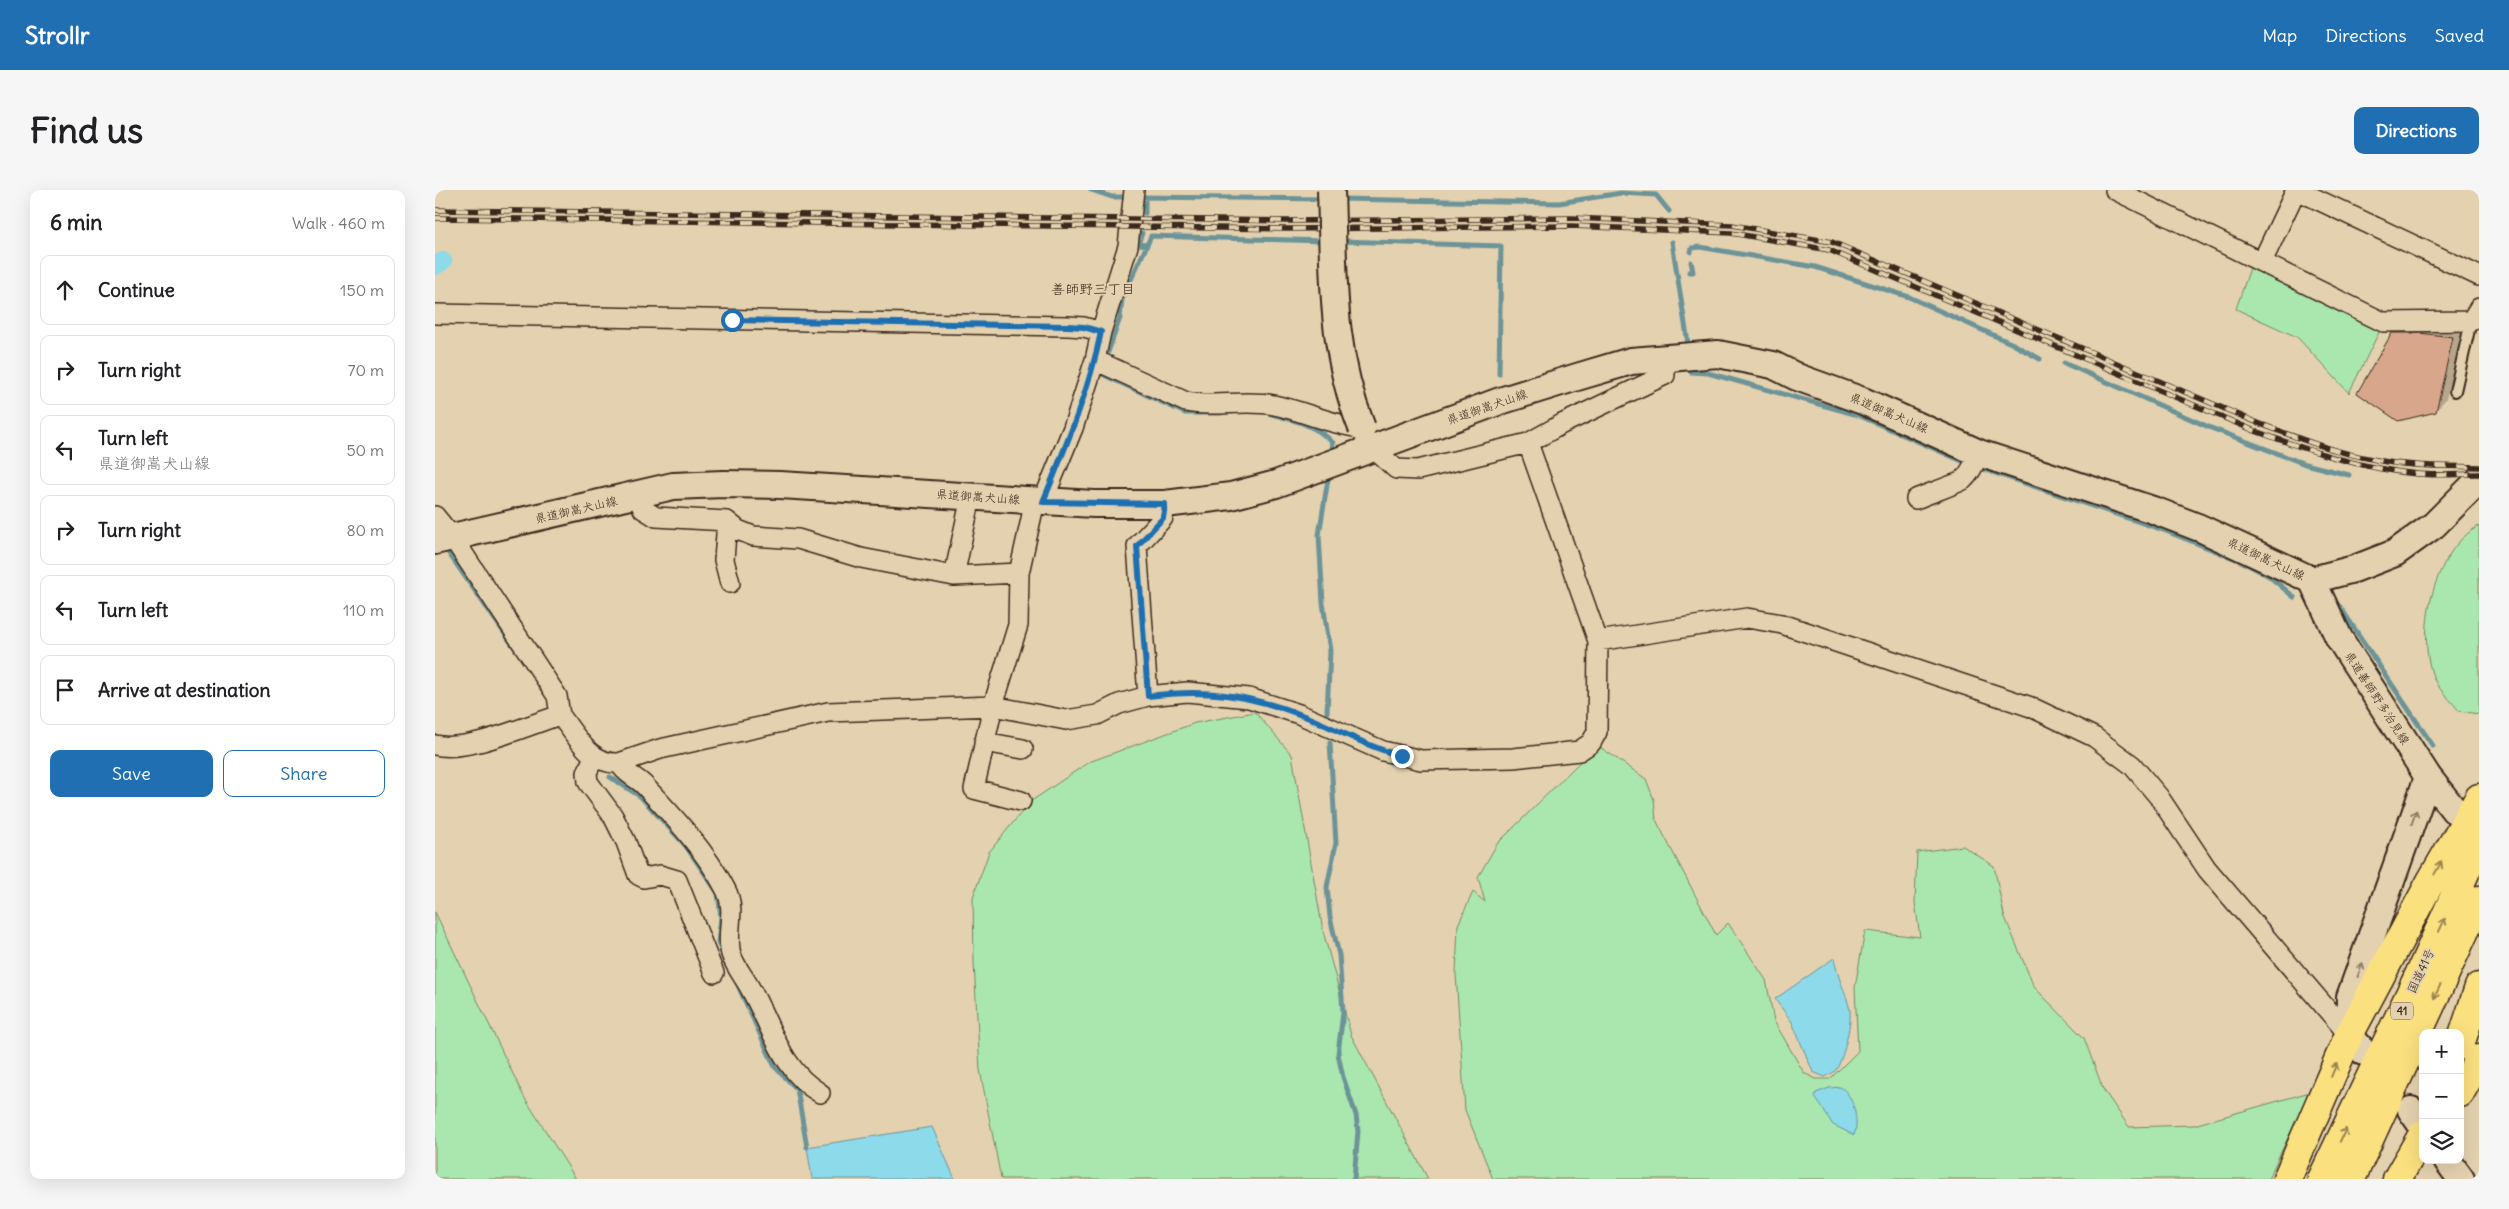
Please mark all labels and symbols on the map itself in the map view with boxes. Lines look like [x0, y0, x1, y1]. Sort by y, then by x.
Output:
district label: 善師野三丁目 [1051, 280, 1135, 298]
route start [721, 309, 744, 332]
street label: 県道御嵩犬山線 [1445, 386, 1529, 427]
street label: 県道御嵩犬山線 [1848, 389, 1931, 436]
street label: 県道御嵩犬山線 [936, 486, 1020, 507]
street label: 県道御嵩犬山線 [533, 493, 619, 526]
street label: 県道御嵩犬山線 [2225, 534, 2307, 583]
street label: 県道善師野多治見線 [2342, 648, 2413, 747]
route end [1391, 745, 1414, 768]
one-way arrow [2410, 810, 2419, 825]
one-way arrow [2434, 862, 2444, 876]
one-way arrow [2437, 918, 2447, 933]
street label: 国道41号 [2404, 946, 2437, 996]
one-way arrow [2356, 963, 2365, 978]
one-way arrow [2432, 984, 2442, 999]
road number: 41 [2391, 1002, 2413, 1019]
one-way arrow [2329, 1063, 2339, 1078]
one-way arrow [2339, 1128, 2349, 1143]

